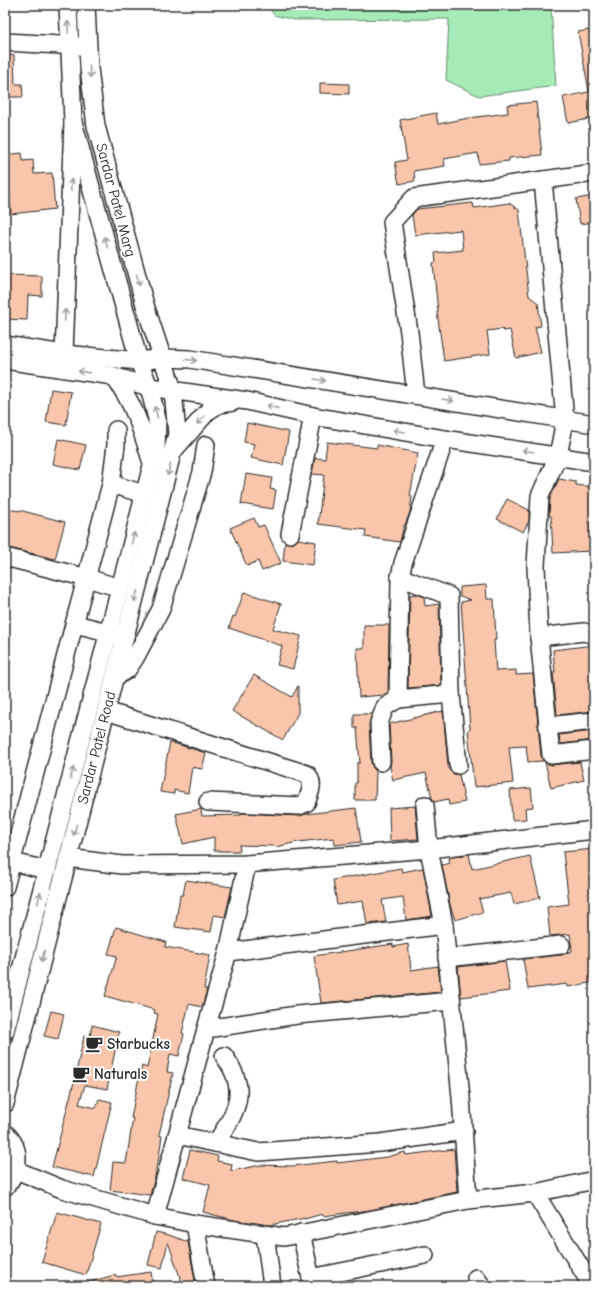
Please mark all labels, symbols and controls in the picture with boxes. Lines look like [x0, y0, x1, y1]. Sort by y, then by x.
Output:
one-way arrow [64, 21, 72, 34]
one-way arrow [86, 65, 93, 78]
street label: Sardar Patel Marg [92, 141, 140, 259]
one-way arrow [67, 179, 74, 192]
one-way arrow [102, 236, 109, 249]
one-way arrow [135, 273, 143, 286]
one-way arrow [62, 309, 69, 322]
one-way arrow [184, 356, 197, 364]
one-way arrow [78, 368, 91, 376]
one-way arrow [313, 376, 326, 384]
one-way arrow [441, 396, 454, 404]
one-way arrow [266, 403, 279, 411]
one-way arrow [151, 405, 159, 418]
one-way arrow [196, 415, 205, 425]
one-way arrow [393, 427, 406, 435]
one-way arrow [522, 447, 535, 455]
one-way arrow [164, 463, 172, 476]
one-way arrow [129, 532, 137, 545]
one-way arrow [132, 589, 140, 602]
street label: Sardar Patel Road [73, 689, 120, 806]
one-way arrow [69, 766, 76, 779]
one-way arrow [71, 823, 78, 836]
one-way arrow [36, 892, 44, 905]
one-way arrow [39, 949, 46, 962]
cafe icon: Starbucks [84, 1034, 104, 1054]
place label: Starbucks [107, 1035, 170, 1053]
cafe icon: Naturals [71, 1064, 91, 1084]
place label: Naturals [94, 1065, 147, 1083]

